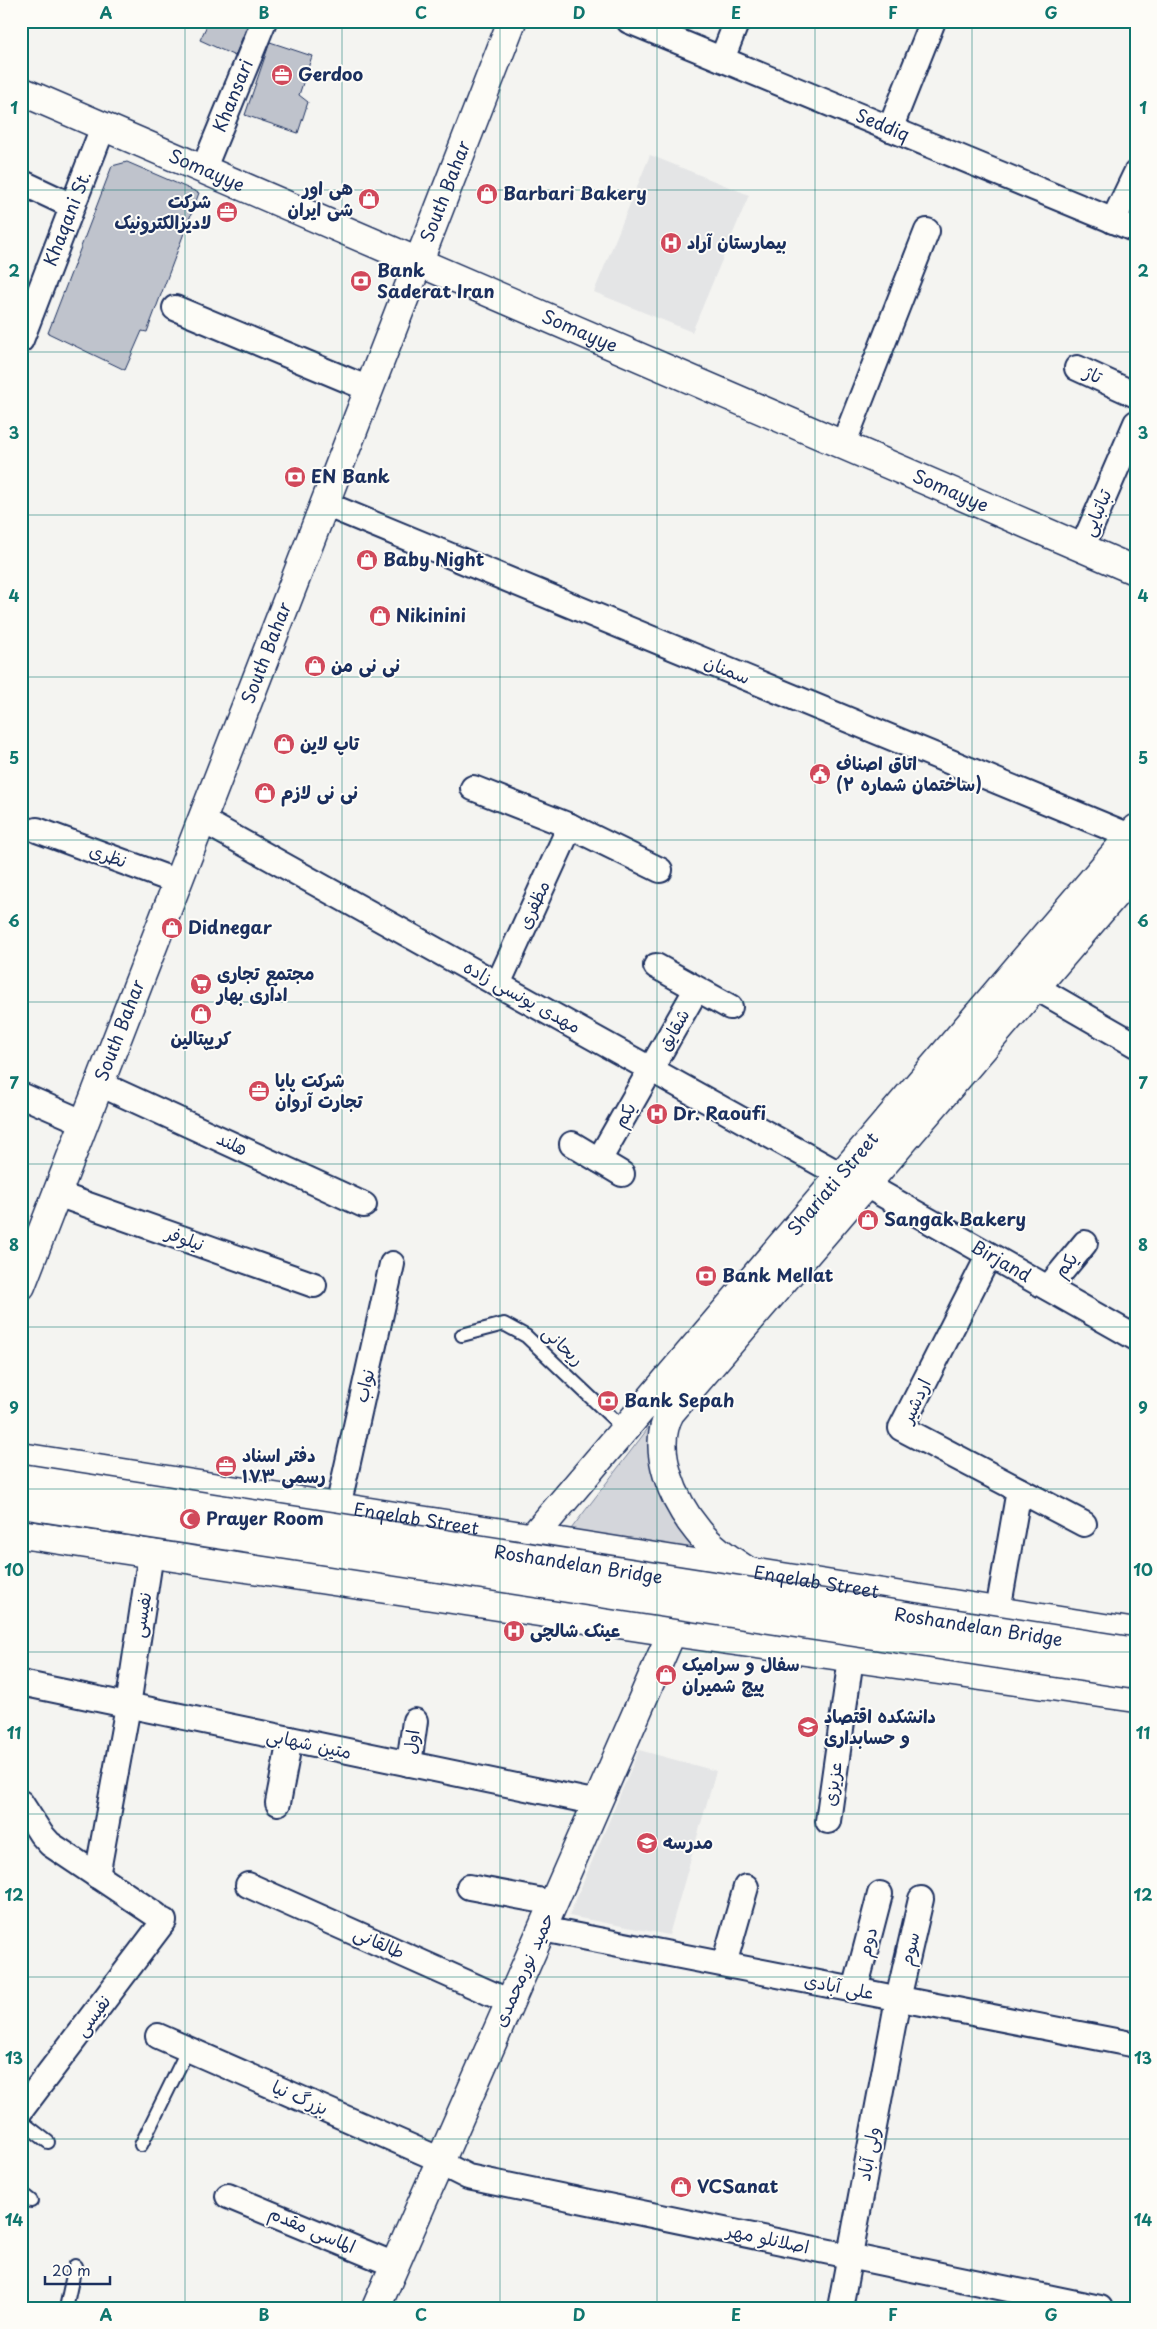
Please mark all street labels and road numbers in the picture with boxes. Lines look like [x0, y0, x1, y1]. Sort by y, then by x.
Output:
street label: Khansari [205, 55, 259, 136]
street label: Seddiq [852, 101, 914, 147]
street label: South Bahar [412, 135, 477, 246]
street label: Somayye [165, 141, 249, 198]
street label: Khaqani St. [36, 166, 97, 270]
street label: Somayye [538, 302, 622, 358]
street label: تاژ [1078, 357, 1108, 390]
street label: Somayye [909, 461, 993, 518]
street label: تباتبایی [1074, 484, 1118, 540]
street label: South Bahar [233, 597, 298, 707]
street label: سمنان [700, 647, 755, 690]
street label: نظری [86, 835, 131, 874]
street label: مظفری [510, 876, 556, 933]
street label: مهدی یونسی زاده [459, 952, 586, 1039]
street label: South Bahar [87, 975, 151, 1085]
street label: شقایق [650, 1003, 695, 1055]
street label: یکم [606, 1096, 643, 1133]
street label: هلند [213, 1124, 252, 1161]
street label: Shariati Street [780, 1126, 884, 1241]
street label: نیلوفر [161, 1218, 208, 1257]
street label: Birjand [966, 1232, 1037, 1288]
street label: یکم [1046, 1246, 1085, 1284]
street label: ریحانی [537, 1318, 591, 1371]
street label: نواب [347, 1366, 380, 1405]
street label: اردشیر [892, 1374, 937, 1429]
street label: Enqelab Street [352, 1495, 481, 1541]
street label: Roshandelan Bridge [492, 1537, 665, 1590]
street label: Enqelab Street [752, 1558, 881, 1604]
street label: نفیسی [124, 1590, 157, 1640]
street label: Roshandelan Bridge [893, 1599, 1065, 1652]
street label: متین شهابی [264, 1720, 354, 1765]
street label: اول [395, 1728, 426, 1756]
street label: عزیزی [815, 1760, 848, 1808]
street label: حمید نورمحمدی [485, 1908, 560, 2031]
street label: طالقانی [350, 1918, 410, 1965]
street label: دوم [850, 1924, 885, 1960]
street label: سوم [892, 1929, 927, 1969]
street label: علی آبادی [802, 1966, 877, 2006]
street label: نفیسی [67, 1989, 116, 2042]
street label: بزرگ نیا [268, 2072, 333, 2121]
street label: ولی آباد [849, 2124, 886, 2183]
street label: الماسی مقدم [264, 2198, 360, 2261]
street label: اصلانلو مهر [723, 2215, 812, 2259]

